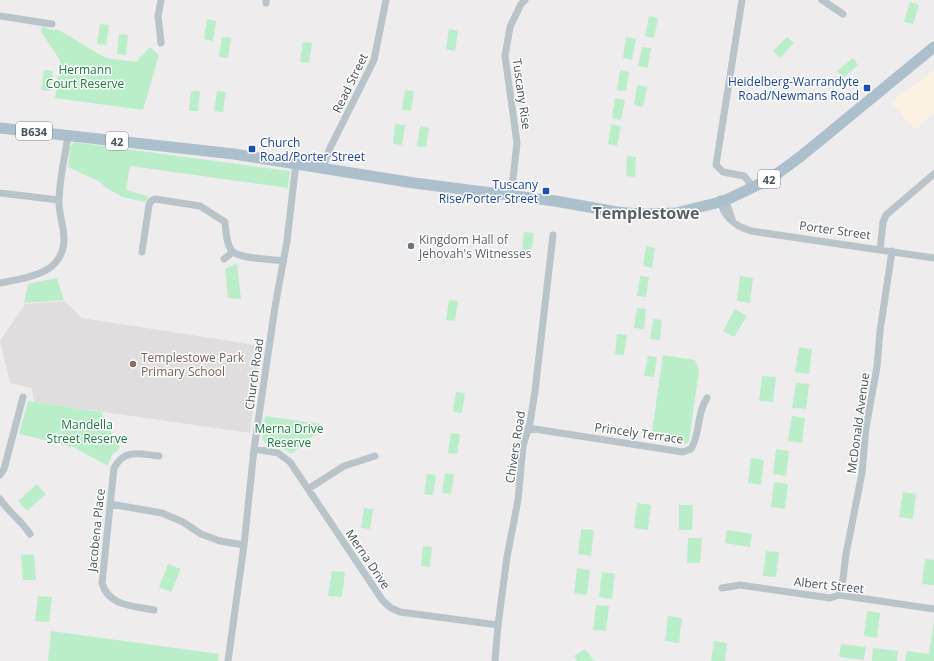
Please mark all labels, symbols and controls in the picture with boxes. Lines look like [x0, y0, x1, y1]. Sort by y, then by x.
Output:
street label: Read Street [328, 50, 372, 116]
street label: Tuscany Rise [509, 57, 535, 131]
park label: Hermann Court Reserve [46, 61, 125, 92]
place label: Heidelberg-Warrandyte Road/Newmans Road [728, 73, 859, 104]
marker: Heidelberg-Warrandyte Road/Newmans Road [862, 83, 872, 93]
road number: B634 [16, 122, 52, 140]
road number: 42 [106, 132, 128, 150]
place label: Church Road/Porter Street [260, 134, 365, 165]
marker: Church Road/Porter Street [247, 144, 257, 154]
road number: 42 [758, 170, 780, 188]
place label: Tuscany Rise/Porter Street [439, 176, 539, 207]
marker: Tuscany Rise/Porter Street [541, 186, 551, 196]
district label: Templestowe [593, 202, 699, 224]
street label: Porter Street [798, 217, 872, 243]
place label: Kingdom Hall of Jehovah's Witnesses [418, 231, 532, 262]
marker: Kingdom Hall of Jehovah's Witnesses [406, 241, 416, 251]
street label: Church Road [241, 337, 267, 411]
place label: Templestowe Park Primary School [141, 349, 245, 380]
marker: Templestowe Park Primary School [128, 359, 138, 369]
street label: McDonald Avenue [843, 371, 874, 475]
street label: Chivers Road [501, 410, 529, 484]
park label: Mandella Street Reserve [47, 416, 128, 447]
street label: Princely Terrace [594, 418, 685, 448]
park label: Merna Drive Reserve [255, 420, 324, 451]
street label: Jacobena Place [83, 487, 109, 573]
street label: Merna Drive [342, 526, 394, 593]
street label: Albert Street [793, 573, 865, 597]

